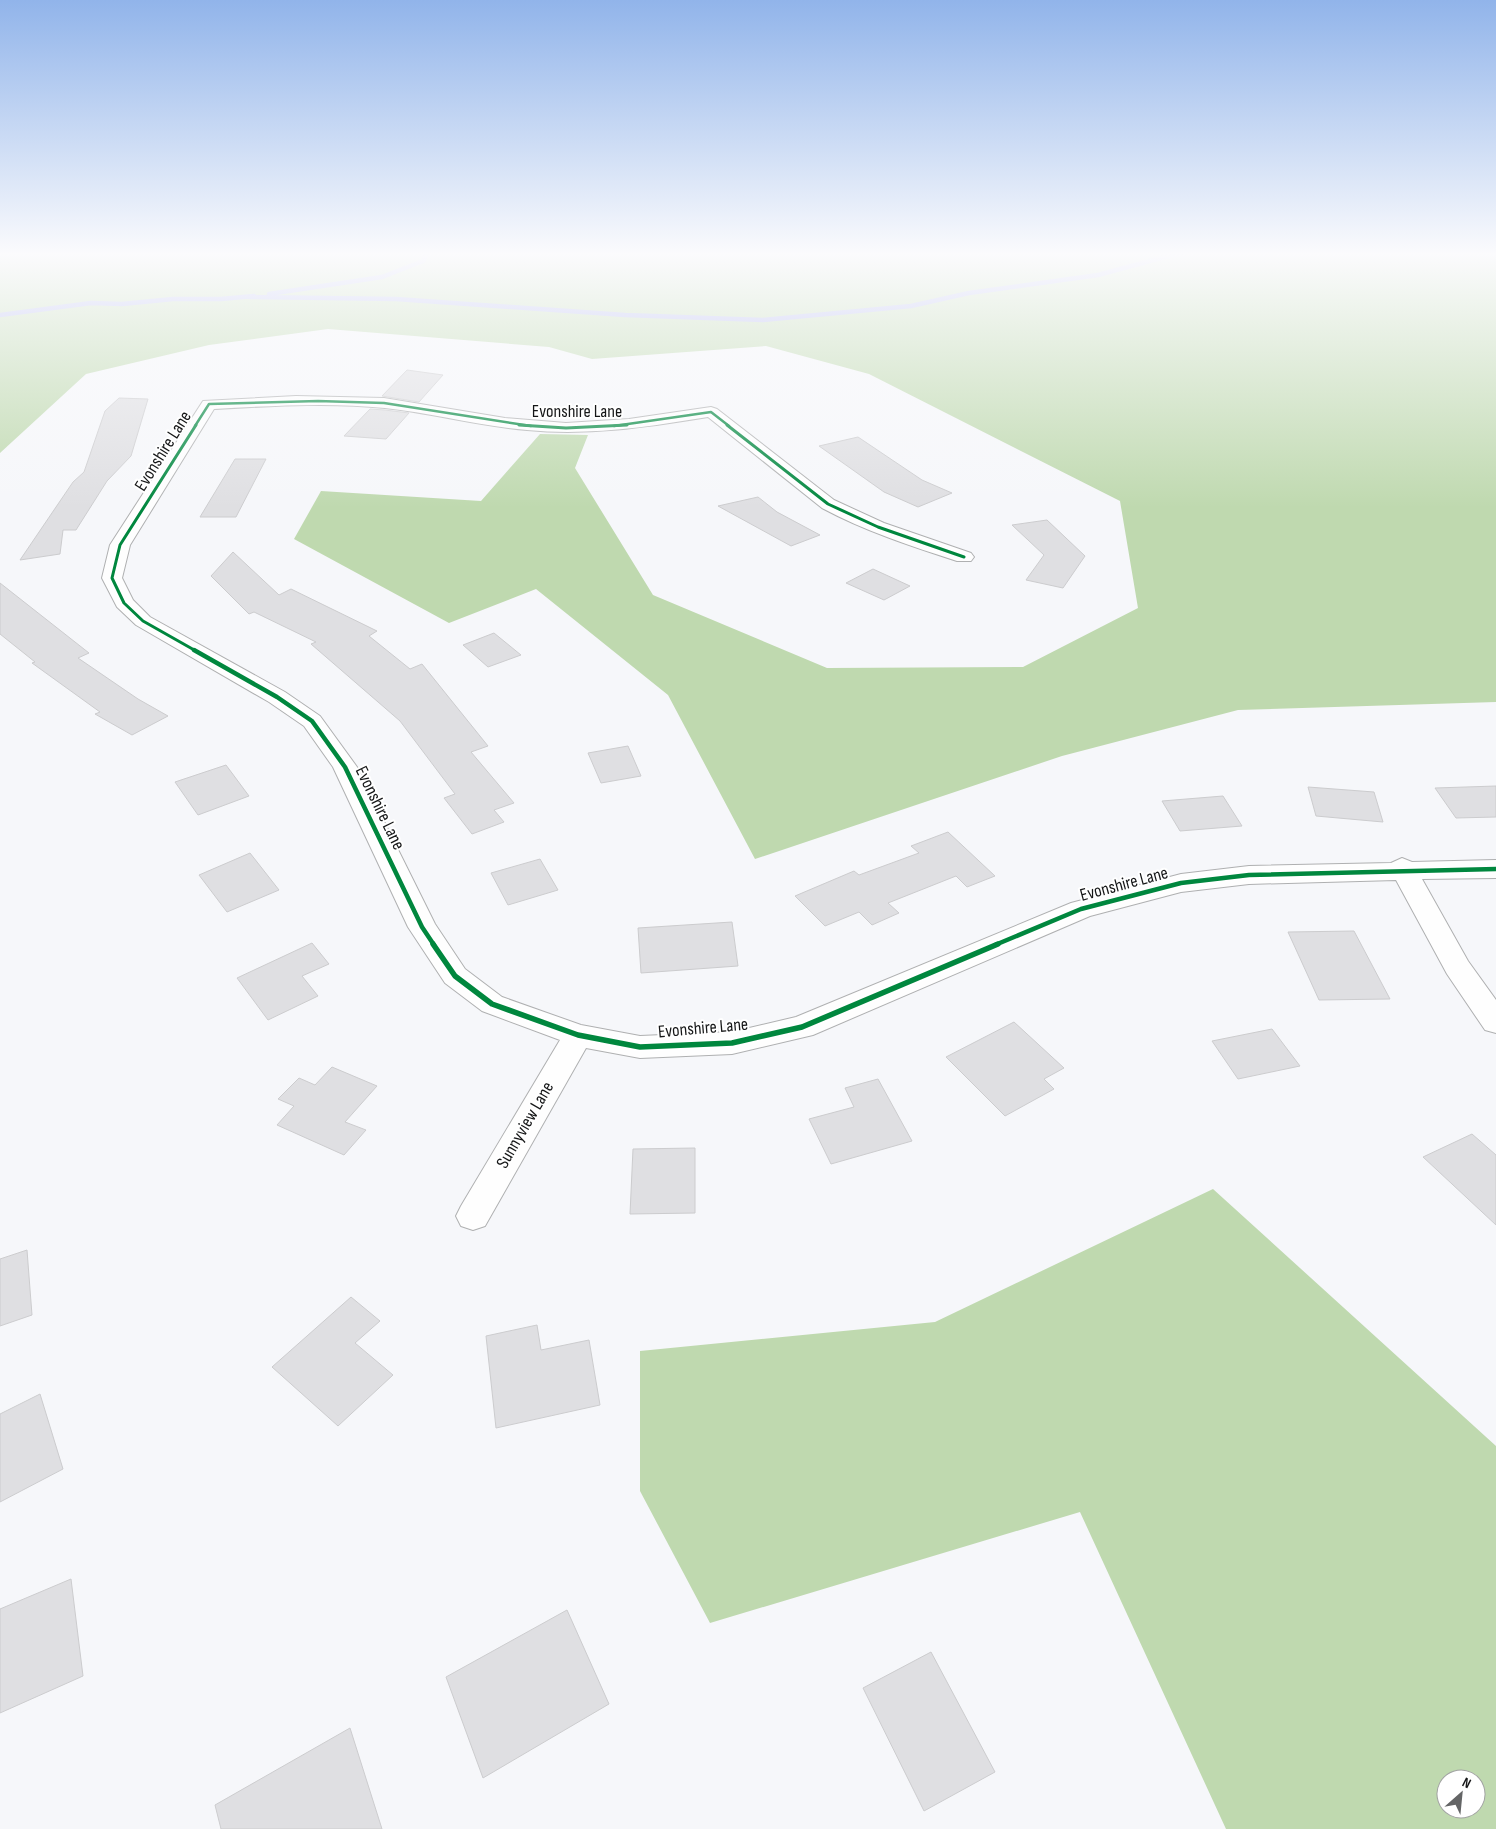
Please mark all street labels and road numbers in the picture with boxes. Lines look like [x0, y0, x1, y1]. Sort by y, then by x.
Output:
street label: Evonshire Lane [532, 401, 622, 422]
street label: Evonshire Lane [130, 407, 196, 495]
street label: Evonshire Lane [351, 763, 409, 853]
street label: Evonshire Lane [1078, 862, 1170, 906]
street label: Evonshire Lane [657, 1014, 749, 1042]
street label: Sunnyview Lane [492, 1078, 558, 1172]

